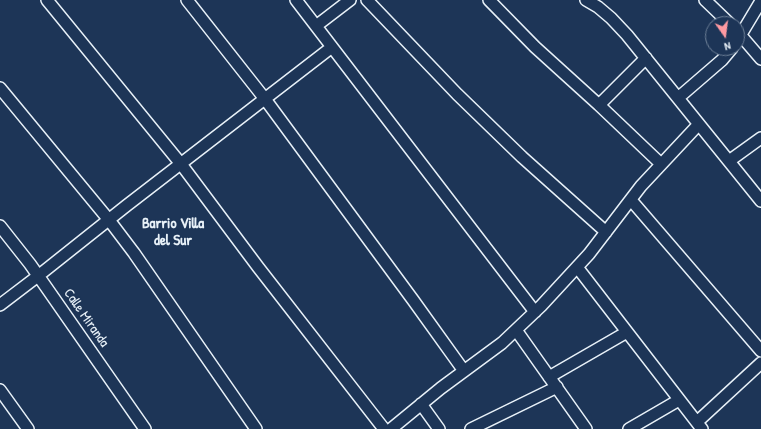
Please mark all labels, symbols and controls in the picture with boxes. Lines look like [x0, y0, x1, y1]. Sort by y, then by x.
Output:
north arrow [705, 16, 745, 56]
text: N [723, 39, 732, 54]
district label: Barrio Villa del Sur [142, 215, 204, 250]
street label: Calle Miranda [60, 285, 112, 351]

